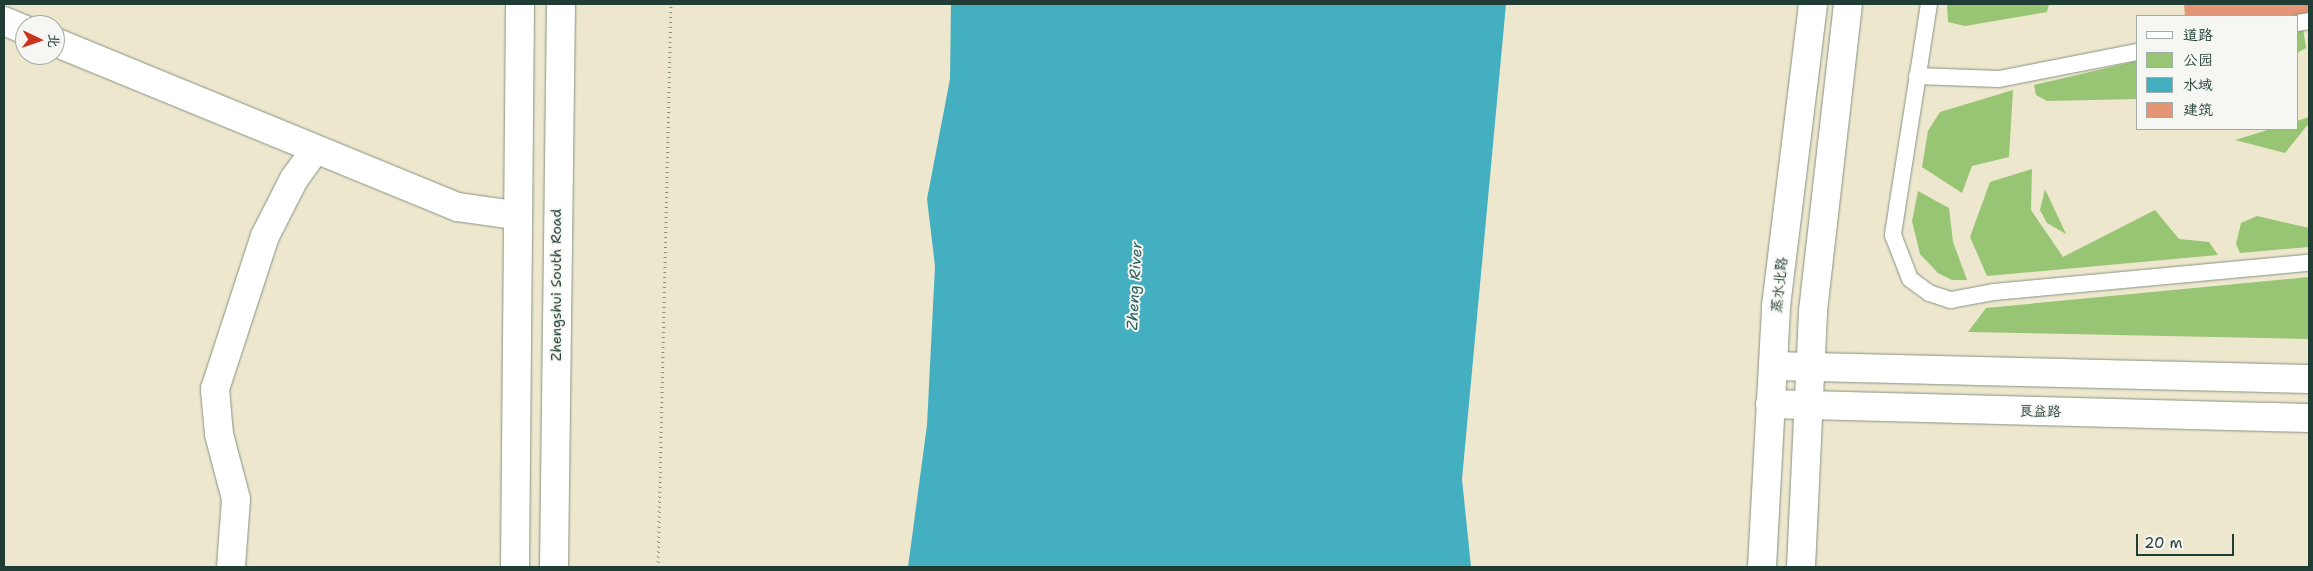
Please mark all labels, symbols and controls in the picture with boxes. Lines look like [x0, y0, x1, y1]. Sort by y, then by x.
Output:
north arrow [15, 15, 65, 65]
legend [2136, 15, 2298, 130]
text: 道路 [2183, 25, 2213, 45]
text: 北 [45, 33, 63, 48]
text: 公园 [2183, 50, 2213, 70]
text: 水域 [2183, 75, 2213, 95]
text: 建筑 [2183, 100, 2213, 120]
street label: Zhengshui South Road [548, 209, 564, 361]
water label: Zheng River [1124, 241, 1146, 331]
street label: 蒸水北路 [1768, 256, 1790, 314]
street label: 良益路 [2019, 402, 2061, 420]
scale bar [2138, 524, 2236, 556]
text: 20 m [2144, 533, 2183, 553]

